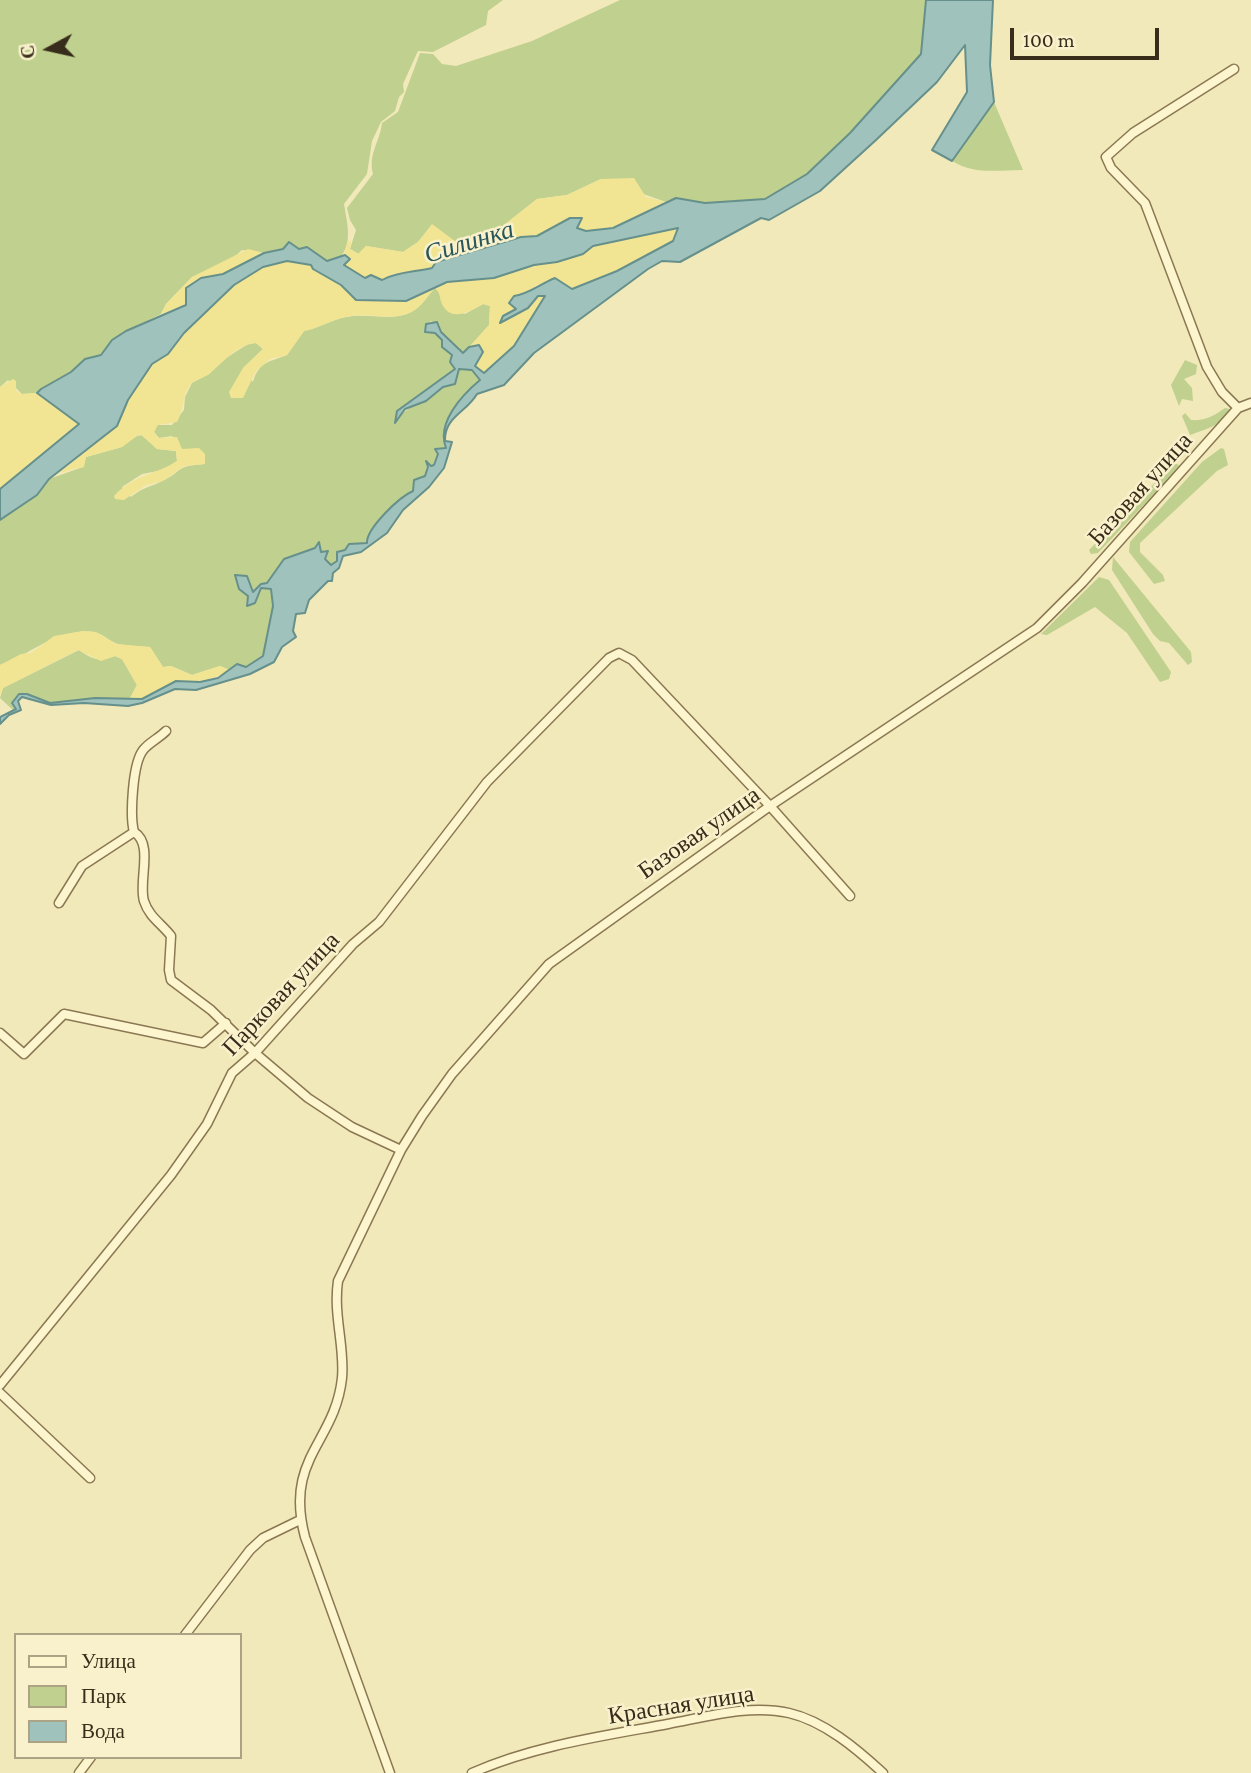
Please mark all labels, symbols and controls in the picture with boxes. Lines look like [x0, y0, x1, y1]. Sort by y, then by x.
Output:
north arrow [14, 14, 84, 84]
scale bar [1013, 14, 1162, 58]
text: 100 m [1023, 28, 1075, 52]
text: С [16, 44, 39, 60]
water label: Силинка [420, 214, 518, 270]
street label: Базовая улица [1082, 427, 1198, 551]
street label: Базовая улица [632, 780, 766, 886]
street label: Парковая улица [216, 926, 346, 1062]
legend [14, 1633, 242, 1759]
text: Улица [81, 1649, 136, 1673]
street label: Красная улица [606, 1679, 756, 1731]
text: Парк [81, 1684, 126, 1708]
text: Вода [81, 1719, 125, 1743]

